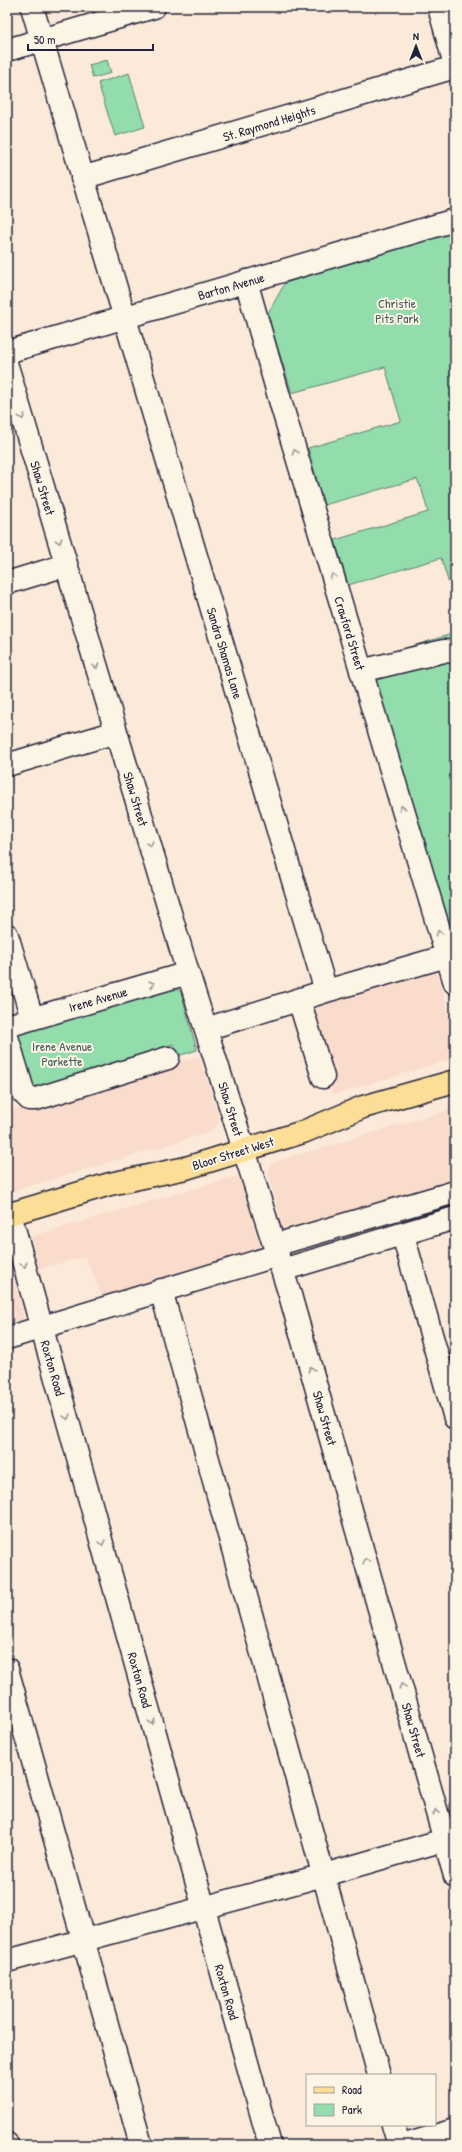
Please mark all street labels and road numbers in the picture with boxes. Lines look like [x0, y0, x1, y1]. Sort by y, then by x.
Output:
street label: St. Raymond Heights [221, 100, 317, 146]
street label: Barton Avenue [196, 268, 266, 304]
street label: Shaw Street [26, 459, 60, 518]
street label: Crawford Street [330, 594, 370, 673]
street label: Sandra Shamas Lane [203, 605, 247, 701]
street label: Shaw Street [119, 770, 153, 829]
street label: Irene Avenue [67, 982, 129, 1016]
street label: Shaw Street [214, 1080, 248, 1139]
street label: Bloor Street West [190, 1132, 277, 1174]
street label: Roxton Road [37, 1338, 69, 1398]
street label: Shaw Street [309, 1389, 341, 1448]
street label: Roxton Road [124, 1650, 156, 1710]
street label: Shaw Street [398, 1701, 430, 1760]
street label: Roxton Road [211, 1962, 243, 2022]

